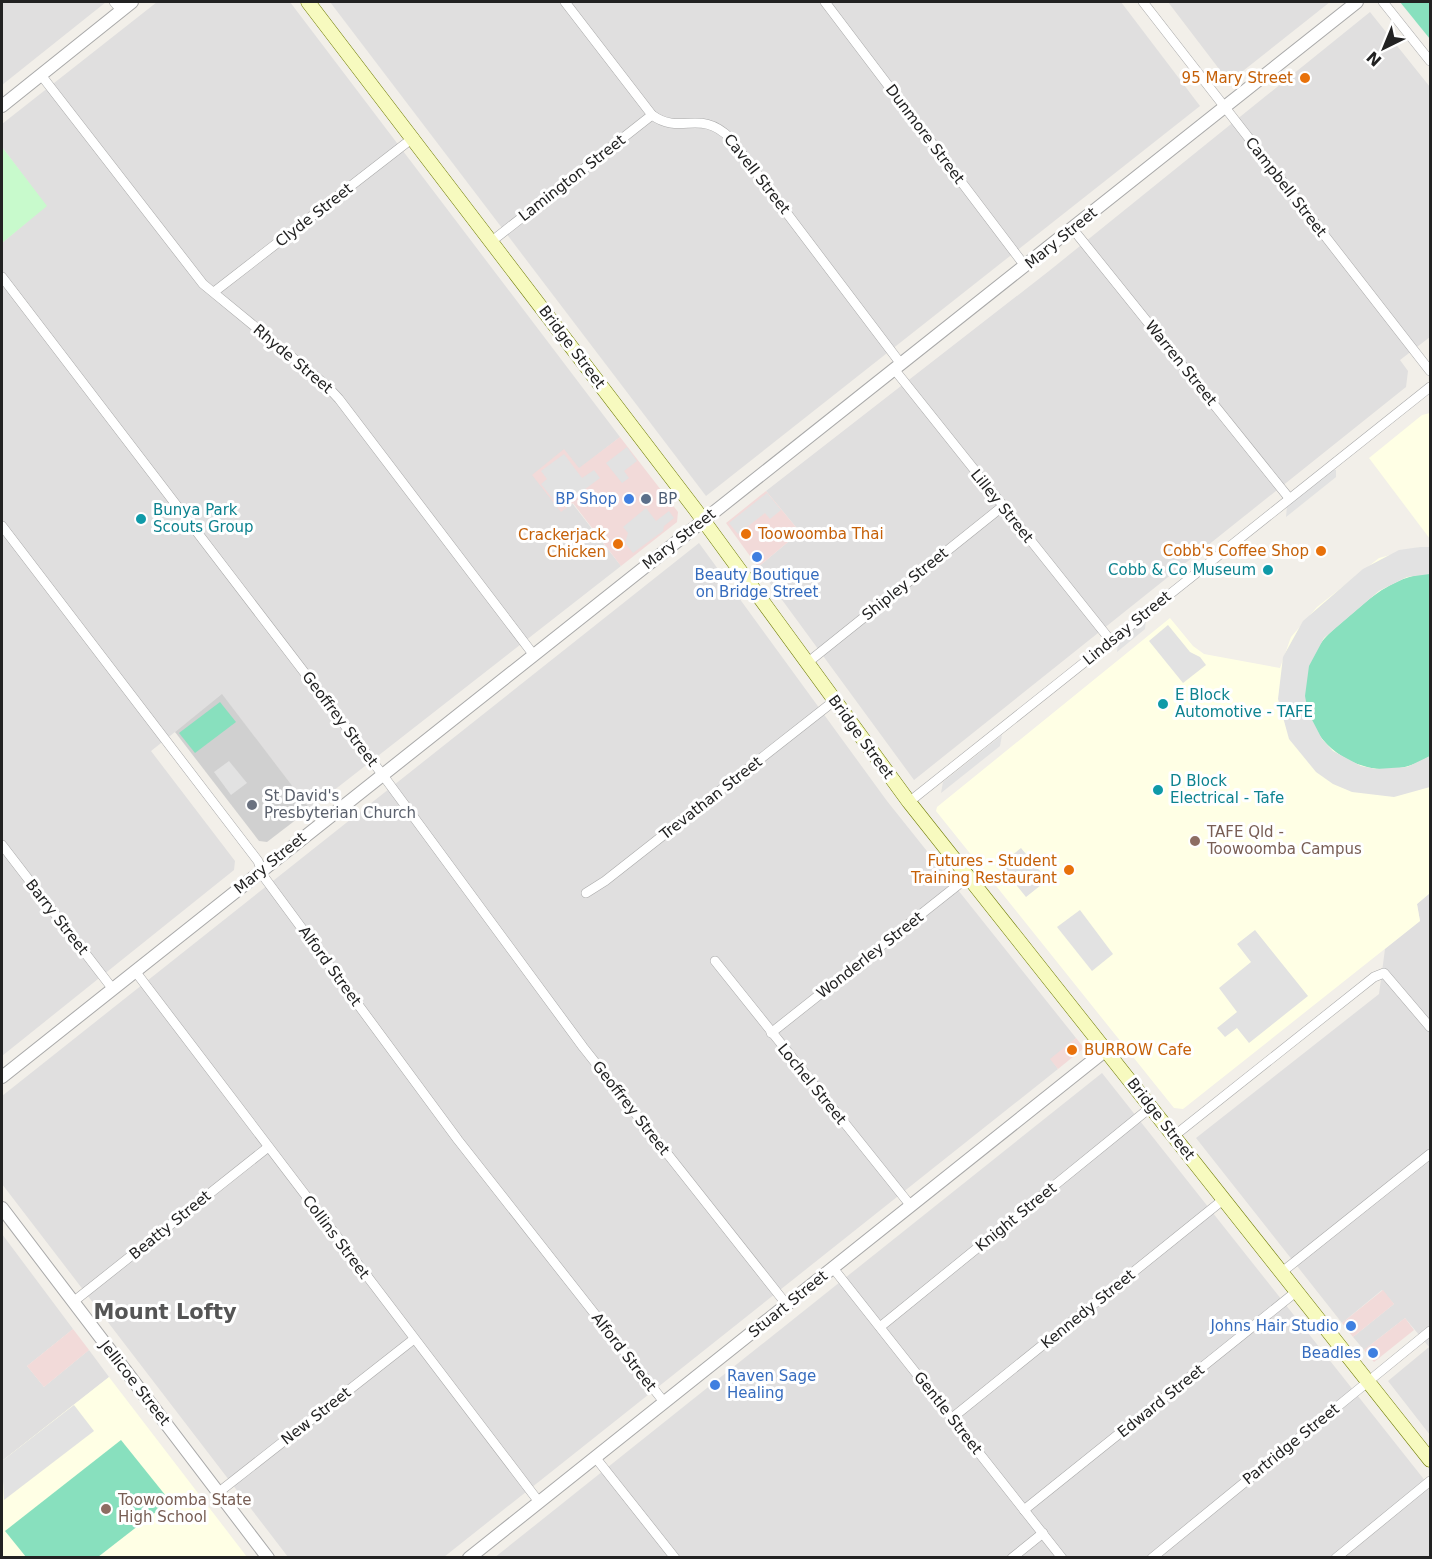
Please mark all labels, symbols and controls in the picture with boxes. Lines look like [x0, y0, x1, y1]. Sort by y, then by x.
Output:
north arrow [1354, 18, 1414, 78]
text: N [1363, 47, 1385, 70]
place label: 95 Mary Street [1182, 69, 1293, 87]
marker: 95 Mary Street [1298, 71, 1312, 85]
street label: Dunmore Street [882, 81, 968, 187]
street label: Cavell Street [720, 130, 794, 218]
street label: Lamington Street [515, 131, 629, 225]
street label: Campbell Street [1242, 134, 1330, 240]
street label: Clyde Street [272, 179, 356, 251]
street label: Mary Street [1021, 203, 1101, 273]
street label: Bridge Street [535, 302, 609, 392]
street label: Warren Street [1141, 317, 1221, 409]
street label: Rhyde Street [250, 321, 336, 397]
street label: Lilley Street [967, 466, 1037, 546]
place label: BP Shop [555, 490, 617, 508]
place label: BP [658, 490, 677, 508]
marker: BP Shop [622, 492, 636, 506]
marker: BP [639, 492, 653, 506]
place label: Bunya Park Scouts Group [153, 501, 254, 536]
street label: Mary Street [639, 505, 719, 573]
marker: Bunya Park Scouts Group [134, 512, 148, 526]
place label: Toowoomba Thai [757, 525, 884, 543]
place label: Crackerjack Chicken [518, 526, 606, 561]
marker: Toowoomba Thai [739, 527, 753, 541]
marker: Crackerjack Chicken [611, 537, 625, 551]
place label: Cobb's Coffee Shop [1163, 542, 1309, 560]
street label: Shipley Street [858, 544, 952, 624]
marker: Cobb's Coffee Shop [1314, 544, 1328, 558]
marker: Beauty Boutique on Bridge Street [750, 550, 764, 564]
place label: Cobb & Co Museum [1108, 561, 1256, 579]
marker: Cobb & Co Museum [1261, 563, 1275, 577]
place label: Beauty Boutique on Bridge Street [694, 566, 820, 601]
street label: Lindsay Street [1079, 587, 1175, 669]
street label: Geoffrey Street [298, 668, 382, 770]
place label: E Block Automotive - TAFE [1175, 686, 1313, 721]
street label: Bridge Street [825, 692, 898, 783]
marker: E Block Automotive - TAFE [1156, 697, 1170, 711]
street label: Trevathan Street [656, 753, 766, 844]
place label: D Block Electrical - Tafe [1170, 772, 1284, 807]
marker: D Block Electrical - Tafe [1151, 783, 1165, 797]
place label: St David's Presbyterian Church [264, 787, 416, 822]
marker: St David's Presbyterian Church [245, 798, 259, 812]
place label: TAFE Qld - Toowoomba Campus [1206, 823, 1362, 858]
street label: Mary Street [230, 828, 310, 898]
marker: TAFE Qld - Toowoomba Campus [1188, 834, 1202, 848]
place label: Futures - Student Training Restaurant [910, 852, 1057, 887]
marker: Futures - Student Training Restaurant [1062, 863, 1076, 877]
street label: Barry Street [22, 876, 92, 958]
street label: Wonderley Street [813, 908, 927, 1002]
street label: Alford Street [295, 922, 365, 1010]
street label: Lochel Street [774, 1040, 850, 1128]
place label: BURROW Cafe [1084, 1041, 1192, 1059]
marker: BURROW Cafe [1065, 1043, 1079, 1057]
street label: Geoffrey Street [589, 1057, 673, 1159]
street label: Bridge Street [1123, 1074, 1199, 1164]
street label: Knight Street [972, 1179, 1060, 1255]
street label: Beatty Street [126, 1187, 214, 1263]
street label: Collins Street [299, 1192, 373, 1282]
street label: Kennedy Street [1038, 1266, 1139, 1352]
street label: Stuart Street [745, 1267, 831, 1341]
district label: Mount Lofty [93, 1300, 237, 1324]
street label: Alford Street [588, 1309, 660, 1395]
place label: Johns Hair Studio [1209, 1317, 1339, 1335]
marker: Johns Hair Studio [1344, 1319, 1358, 1333]
street label: Jellicoe Street [96, 1336, 174, 1429]
place label: Beadles [1302, 1344, 1361, 1362]
marker: Beadles [1366, 1346, 1380, 1360]
street label: Edward Street [1114, 1361, 1208, 1441]
place label: Raven Sage Healing [727, 1367, 816, 1402]
street label: Gentle Street [910, 1368, 986, 1458]
marker: Raven Sage Healing [708, 1378, 722, 1392]
street label: New Street [278, 1383, 354, 1449]
street label: Partridge Street [1239, 1400, 1343, 1488]
place label: Toowoomba State High School [117, 1491, 251, 1526]
marker: Toowoomba State High School [99, 1502, 113, 1516]

